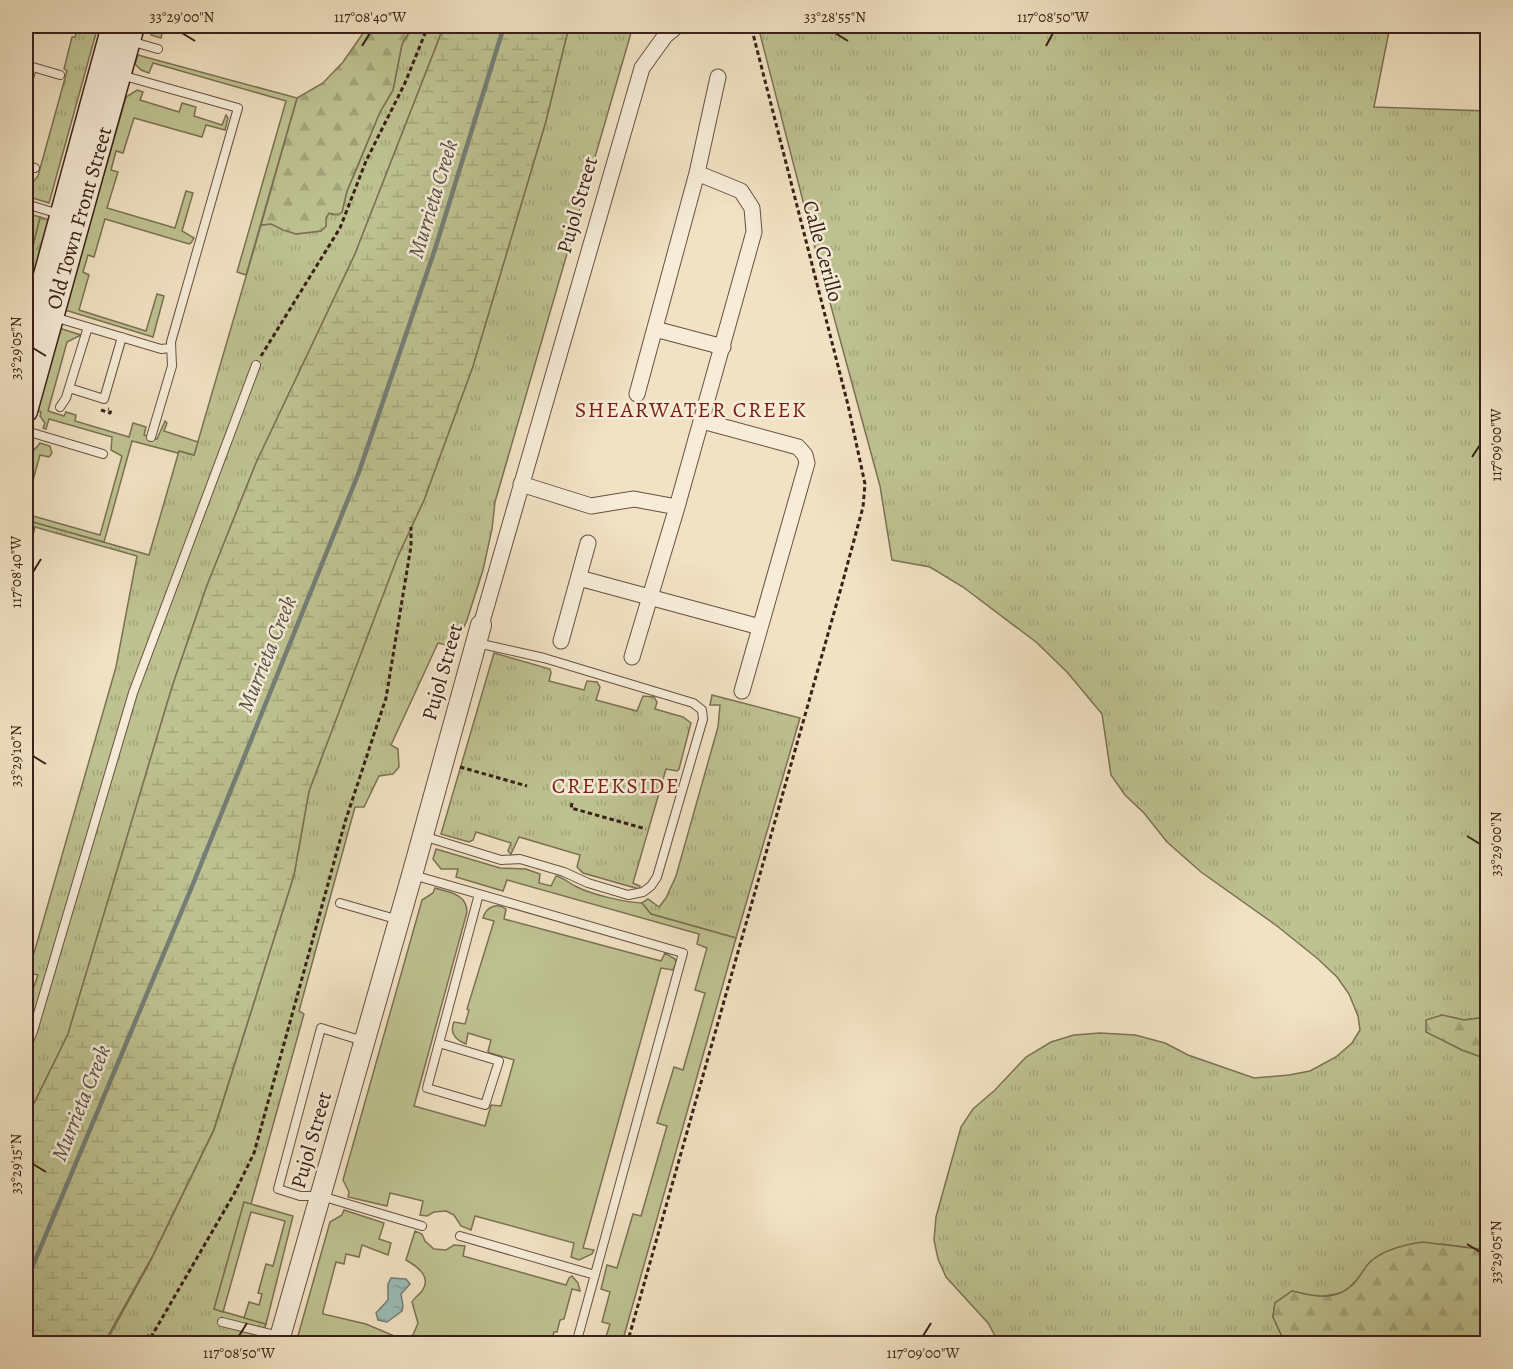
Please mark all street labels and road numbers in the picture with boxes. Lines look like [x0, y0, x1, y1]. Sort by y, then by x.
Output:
street label: Old Town Front Street [40, 123, 118, 313]
street label: Pujol Street [550, 153, 604, 257]
street label: Calle Cerillo [796, 197, 850, 305]
street label: Pujol Street [415, 620, 469, 724]
street label: Pujol Street [284, 1088, 338, 1192]

